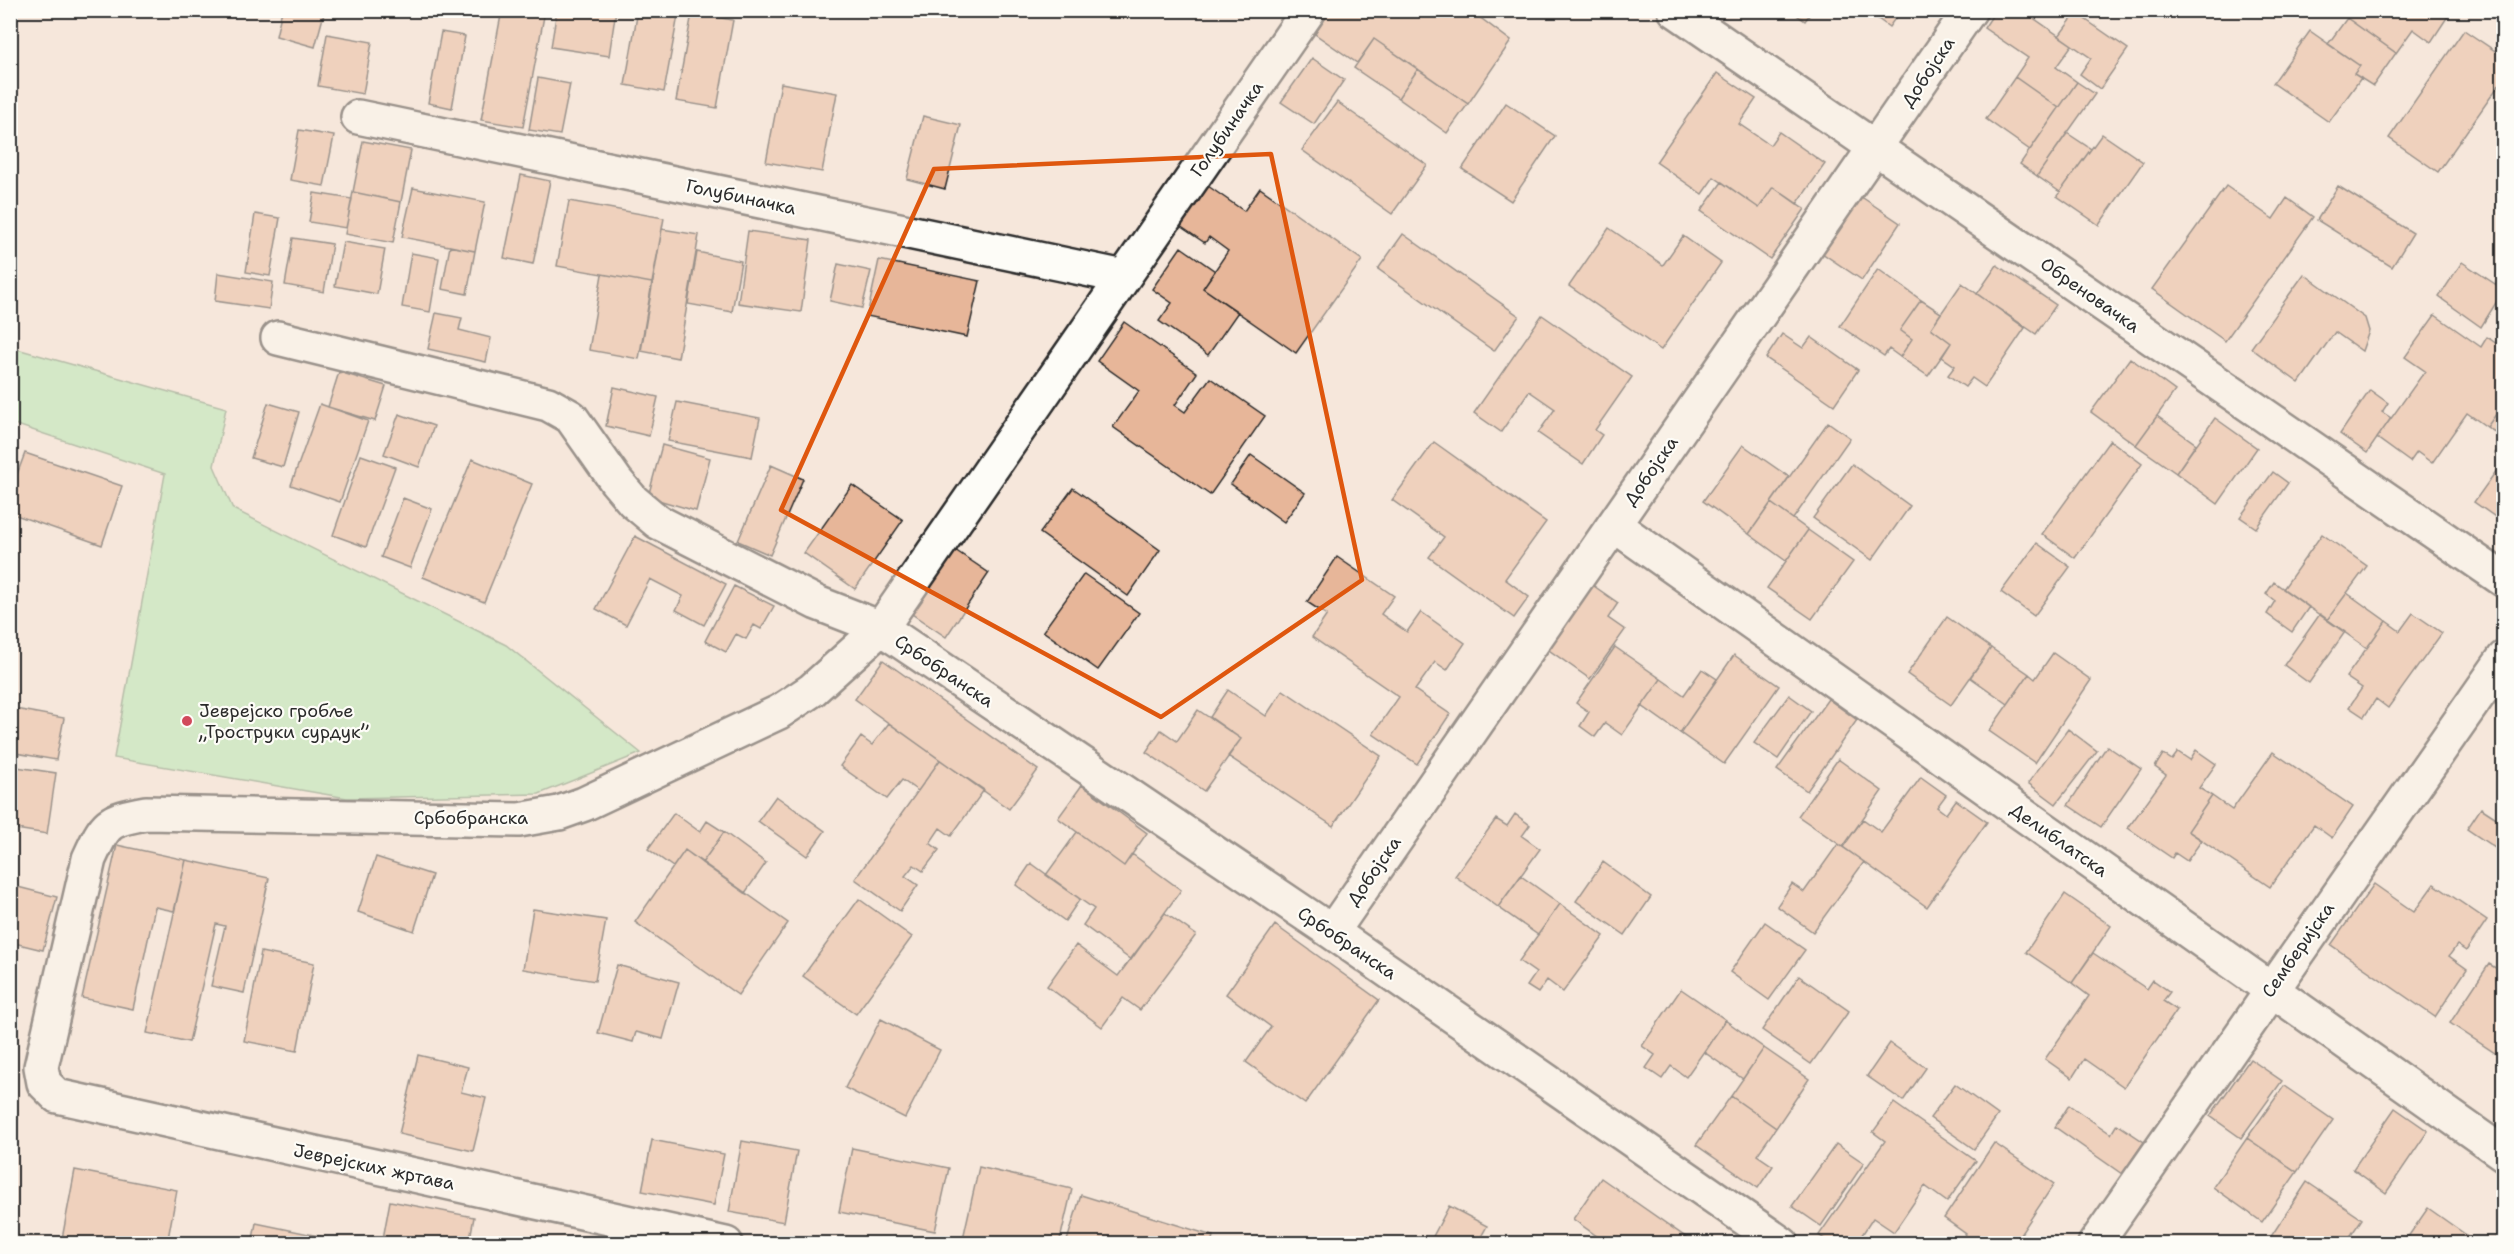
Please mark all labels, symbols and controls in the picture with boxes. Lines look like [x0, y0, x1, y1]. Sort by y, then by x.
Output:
street label: Добојска [1896, 32, 1960, 112]
street label: Голубиначка [1185, 76, 1269, 182]
street label: Голубиначка [684, 174, 798, 220]
street label: Обреновачка [2035, 252, 2145, 338]
street label: Добојска [1618, 431, 1684, 511]
street label: Србобранска [890, 629, 998, 713]
place label: Јеврејско гробље „Троструки сурдук” [198, 699, 369, 744]
marker: Јеврејско гробље „Троструки сурдук” [180, 714, 194, 728]
street label: Делиблатска [2005, 798, 2113, 882]
street label: Србобранска [414, 806, 528, 830]
street label: Добојска [1341, 831, 1407, 911]
street label: Семберијска [2256, 898, 2340, 1002]
street label: Србобранска [1293, 901, 1401, 985]
street label: Јеврејских жртава [291, 1138, 457, 1196]

